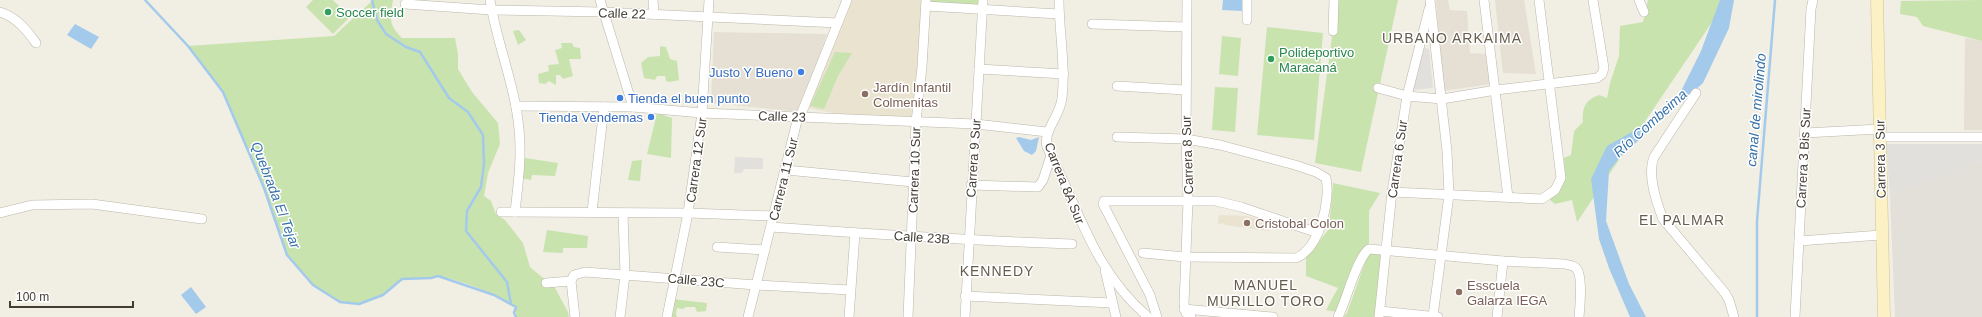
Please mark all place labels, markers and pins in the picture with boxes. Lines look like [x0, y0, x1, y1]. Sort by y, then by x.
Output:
place label: Soccer field [336, 5, 404, 20]
marker: Soccer field [323, 7, 333, 17]
place label: Polideportivo Maracaná [1279, 45, 1354, 75]
marker: Polideportivo Maracaná [1266, 54, 1276, 64]
place label: Justo Y Bueno [709, 65, 793, 80]
marker: Justo Y Bueno [796, 67, 806, 77]
place label: Jardín Infantil Colmenitas [873, 80, 951, 110]
marker: Jardín Infantil Colmenitas [860, 89, 870, 99]
place label: Tienda el buen punto [628, 91, 750, 106]
marker: Tienda el buen punto [615, 93, 625, 103]
place label: Tienda Vendemas [539, 110, 643, 125]
marker: Tienda Vendemas [646, 112, 656, 122]
place label: Cristobal Colon [1255, 216, 1344, 231]
marker: Cristobal Colon [1242, 218, 1252, 228]
place label: Esscuela Galarza IEGA [1467, 278, 1548, 308]
marker: Esscuela Galarza IEGA [1454, 287, 1464, 297]

